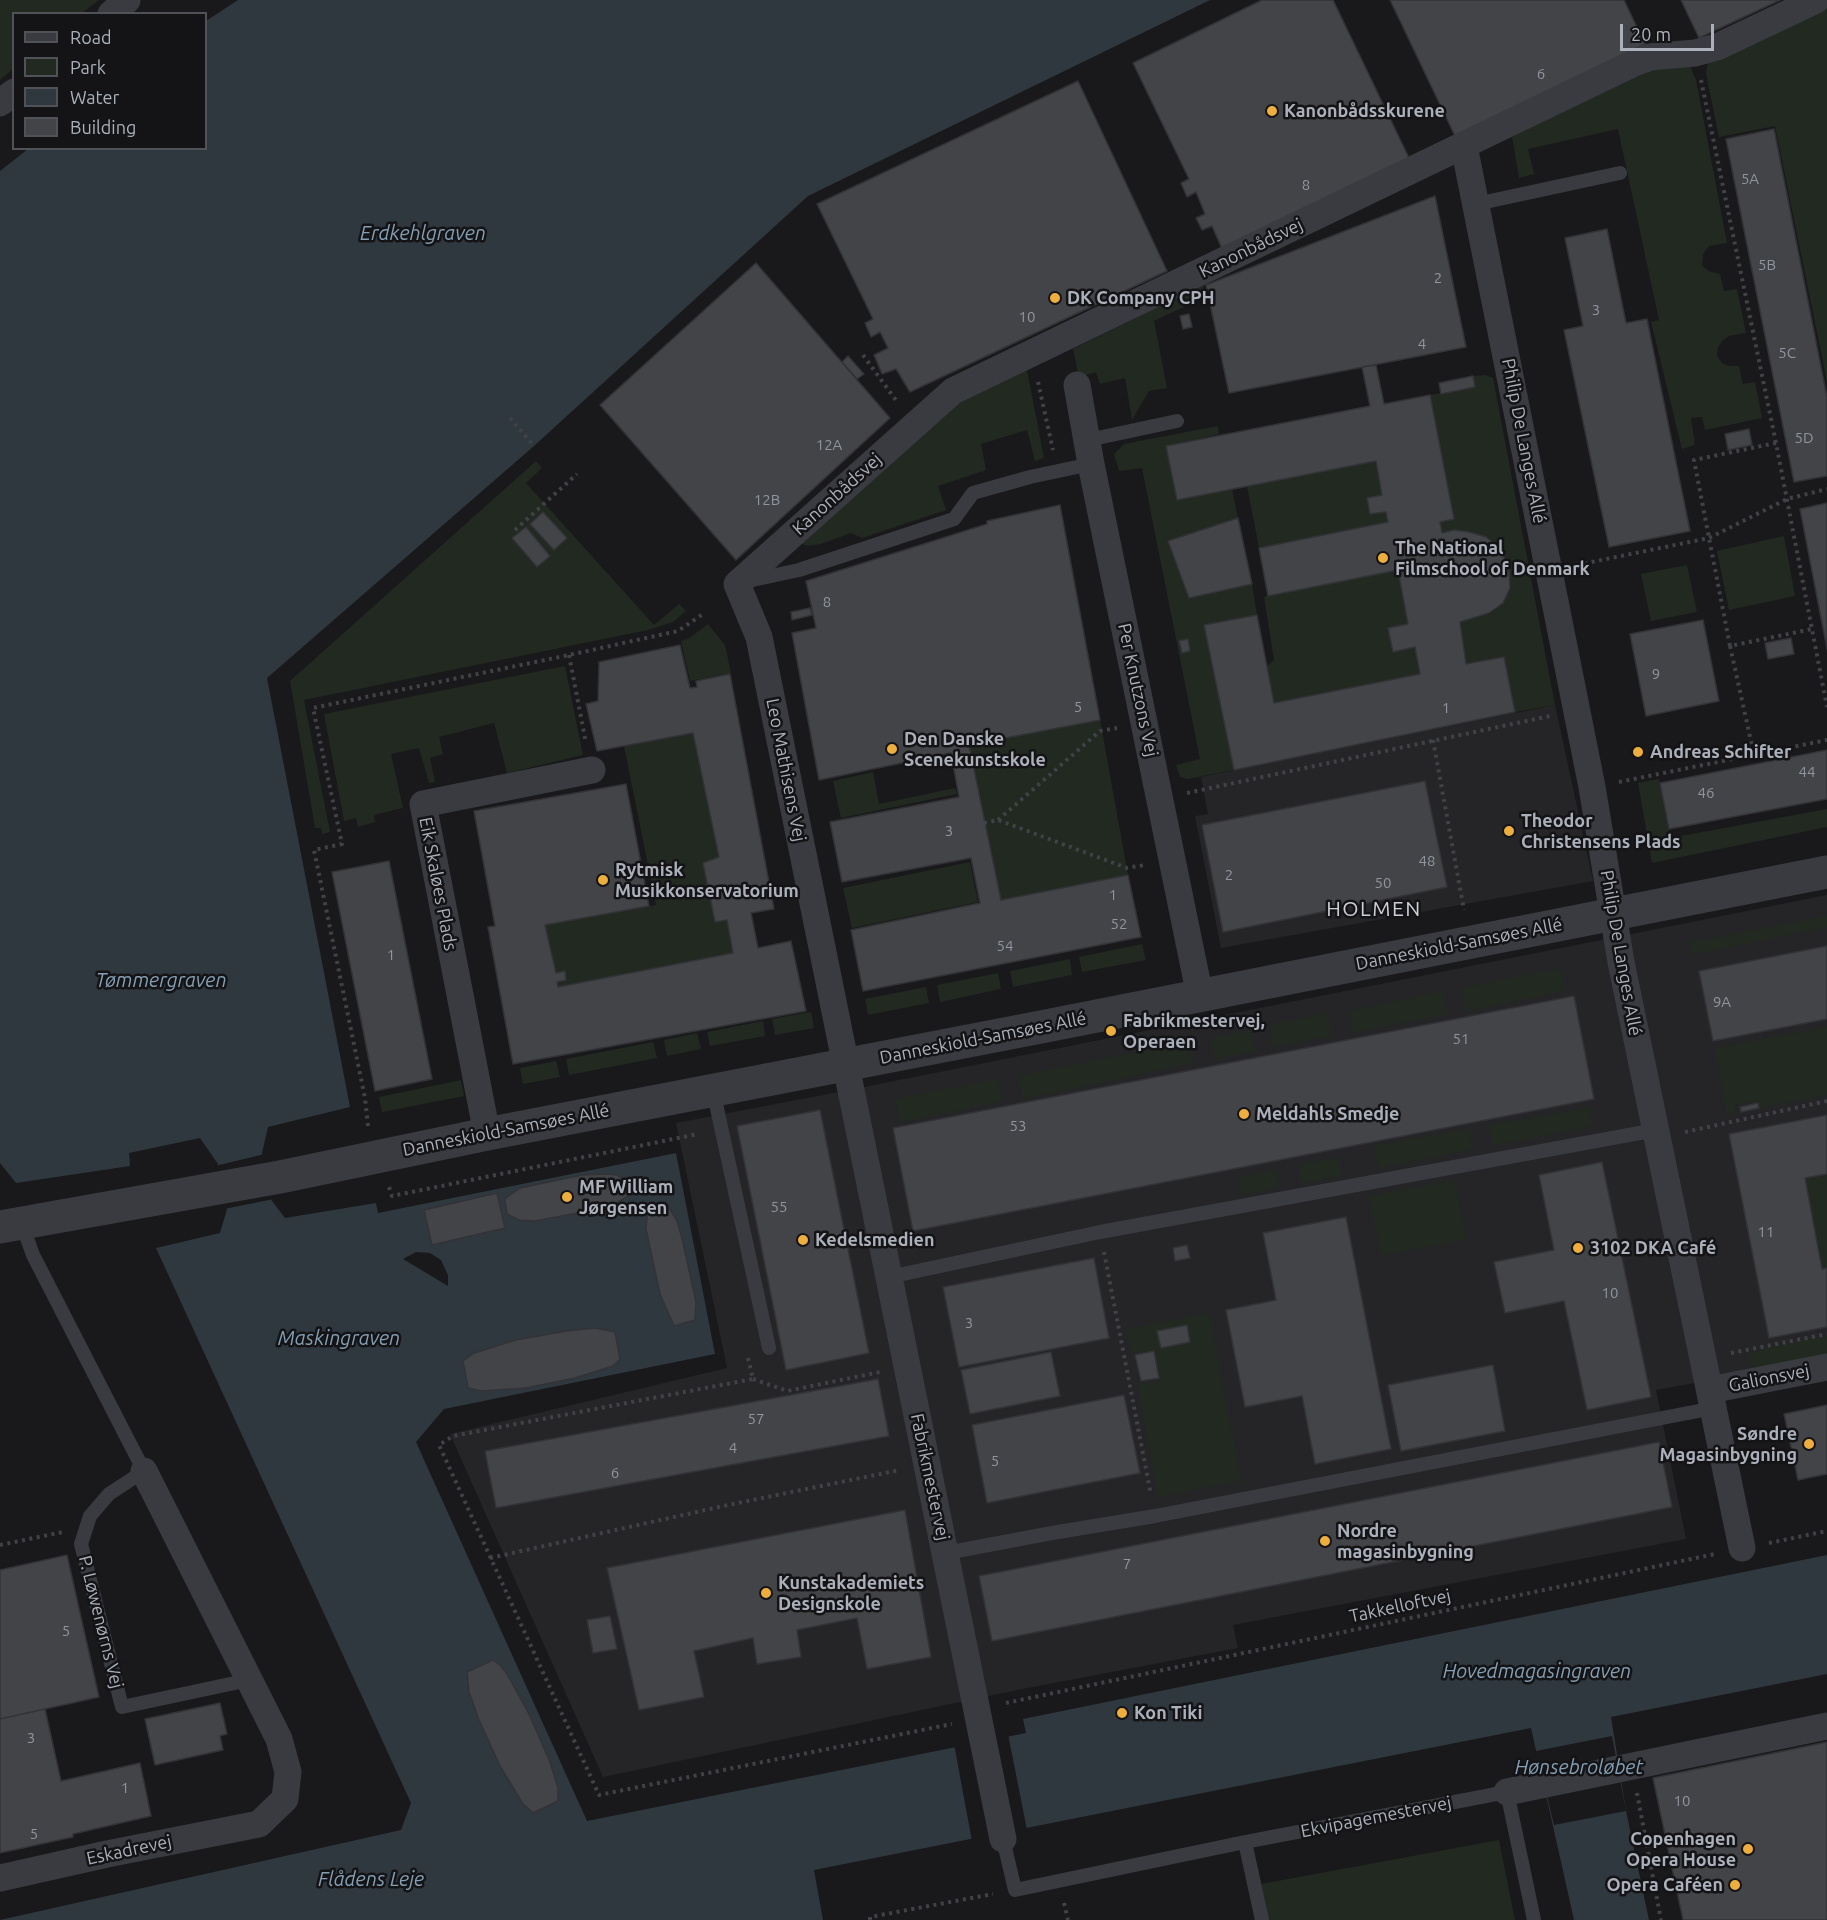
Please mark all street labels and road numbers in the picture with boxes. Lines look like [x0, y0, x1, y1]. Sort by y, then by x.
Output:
street label: Kanonbådsvej [1196, 214, 1306, 282]
street label: Philip De Langes Allé [1497, 357, 1551, 525]
street label: Kanonbådsvej [788, 448, 886, 540]
street label: Per Knutzons Vej [1113, 621, 1163, 759]
street label: Leo Mathisens Vej [762, 697, 810, 843]
street label: Eik Skaløes Plads [414, 815, 462, 953]
street label: Philip De Langes Allé [1596, 868, 1646, 1038]
street label: Danneskiold-Samsøes Allé [1354, 913, 1564, 975]
street label: Danneskiold-Samsøes Allé [878, 1007, 1088, 1069]
street label: Danneskiold-Samsøes Allé [401, 1099, 611, 1161]
street label: Galionsvej [1727, 1360, 1811, 1396]
street label: Fabrikmestervej [906, 1411, 954, 1543]
street label: P. Løwenørns Vej [74, 1553, 128, 1691]
street label: Takkelloftvej [1347, 1585, 1453, 1627]
street label: Ekvipagemestervej [1299, 1792, 1453, 1842]
street label: Eskadrevej [84, 1830, 174, 1870]

